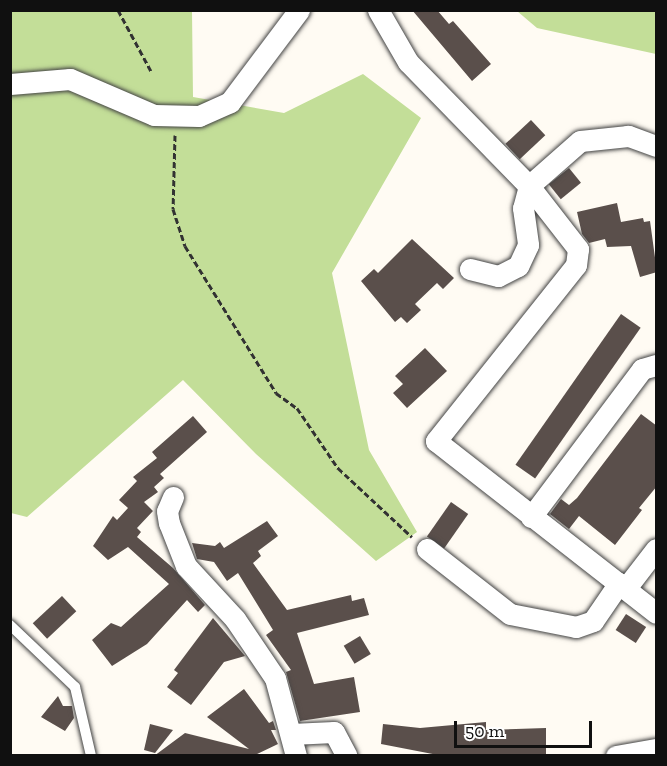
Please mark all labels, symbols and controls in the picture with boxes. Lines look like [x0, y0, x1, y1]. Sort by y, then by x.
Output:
scale bar [457, 709, 595, 747]
text: 50 m [465, 720, 504, 742]

